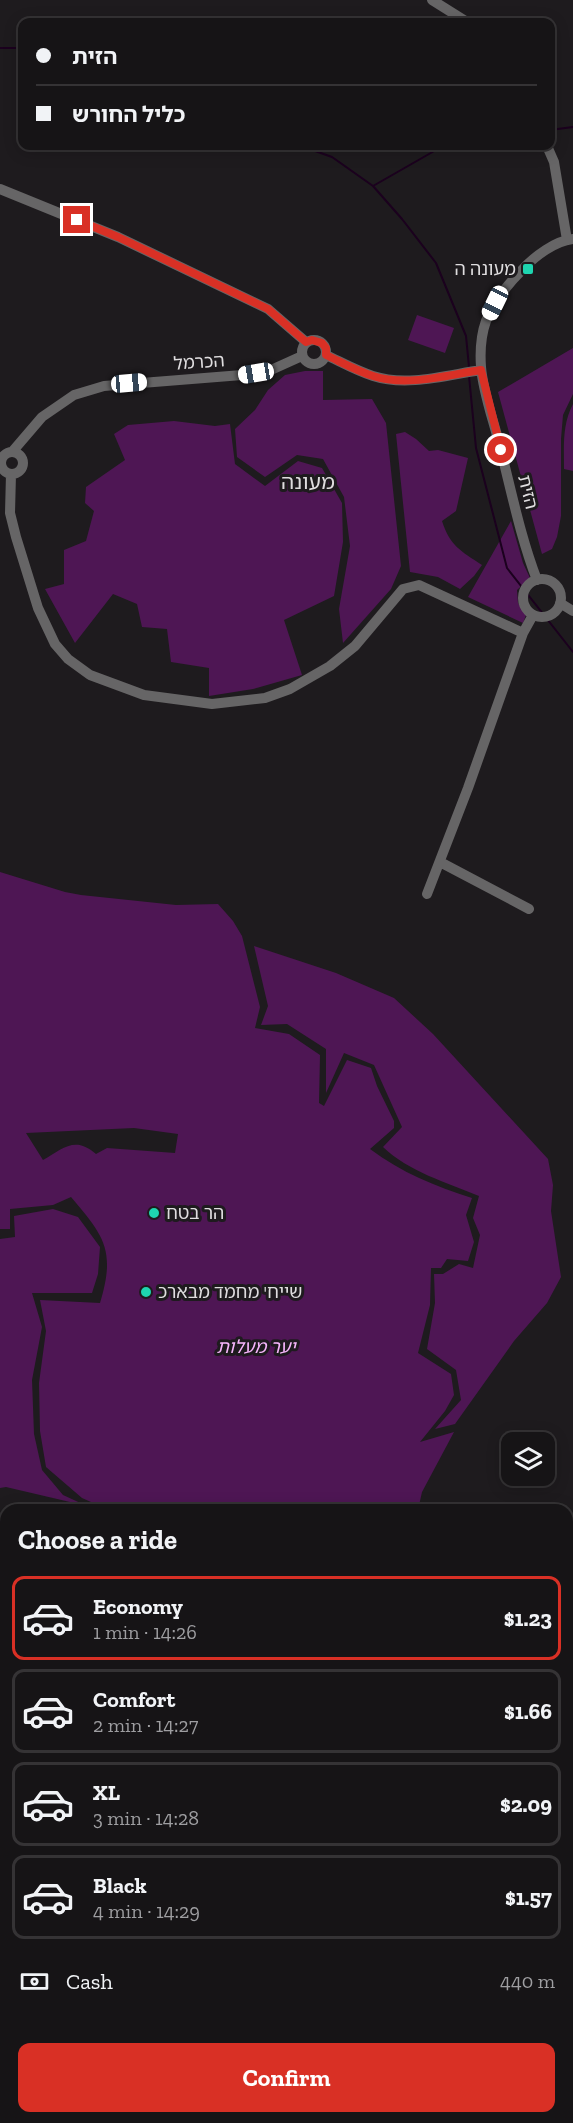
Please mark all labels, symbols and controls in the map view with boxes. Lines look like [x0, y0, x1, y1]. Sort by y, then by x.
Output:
text: הזית [72, 43, 117, 70]
text: כליל החורש [72, 101, 185, 128]
route end [63, 206, 90, 233]
place label: מעונה ה [455, 258, 516, 280]
marker: מעונה ה [521, 262, 535, 276]
car [479, 283, 511, 323]
street label: הכרמל [173, 349, 225, 375]
car [237, 361, 275, 385]
car [110, 372, 148, 394]
route start [487, 436, 514, 463]
district label: מעונה [281, 469, 335, 494]
street label: הזית [513, 473, 543, 511]
place label: הר בטח [166, 1202, 224, 1224]
marker: הר בטח [147, 1206, 161, 1220]
place label: שייח' מחמד מבארכ [158, 1281, 302, 1303]
marker: שייח' מחמד מבארכ [139, 1285, 153, 1299]
park label: יער מעלות [216, 1336, 297, 1358]
map controls [501, 1432, 555, 1486]
button: layers [501, 1432, 555, 1486]
text: Choose a ride [18, 1524, 177, 1556]
icon: car [21, 1591, 75, 1645]
text: Economy [93, 1593, 183, 1620]
text: $1.23 [504, 1605, 552, 1632]
text: 1 min · 14:26 [93, 1620, 197, 1644]
icon: car [21, 1684, 75, 1738]
text: Comfort [93, 1686, 175, 1713]
text: $1.66 [504, 1698, 552, 1725]
text: 2 min · 14:27 [93, 1713, 198, 1737]
icon: car [21, 1777, 75, 1831]
text: XL [93, 1779, 120, 1806]
text: $2.09 [500, 1791, 552, 1818]
text: 3 min · 14:28 [93, 1806, 199, 1830]
icon: car [21, 1870, 75, 1924]
text: Black [93, 1872, 147, 1899]
text: $1.57 [505, 1884, 552, 1911]
text: 4 min · 14:29 [93, 1899, 200, 1923]
icon: cash [18, 1965, 51, 1998]
text: Cash [66, 1968, 113, 1995]
text: 440 m [500, 1969, 555, 1993]
button: Confirm [18, 2043, 555, 2112]

